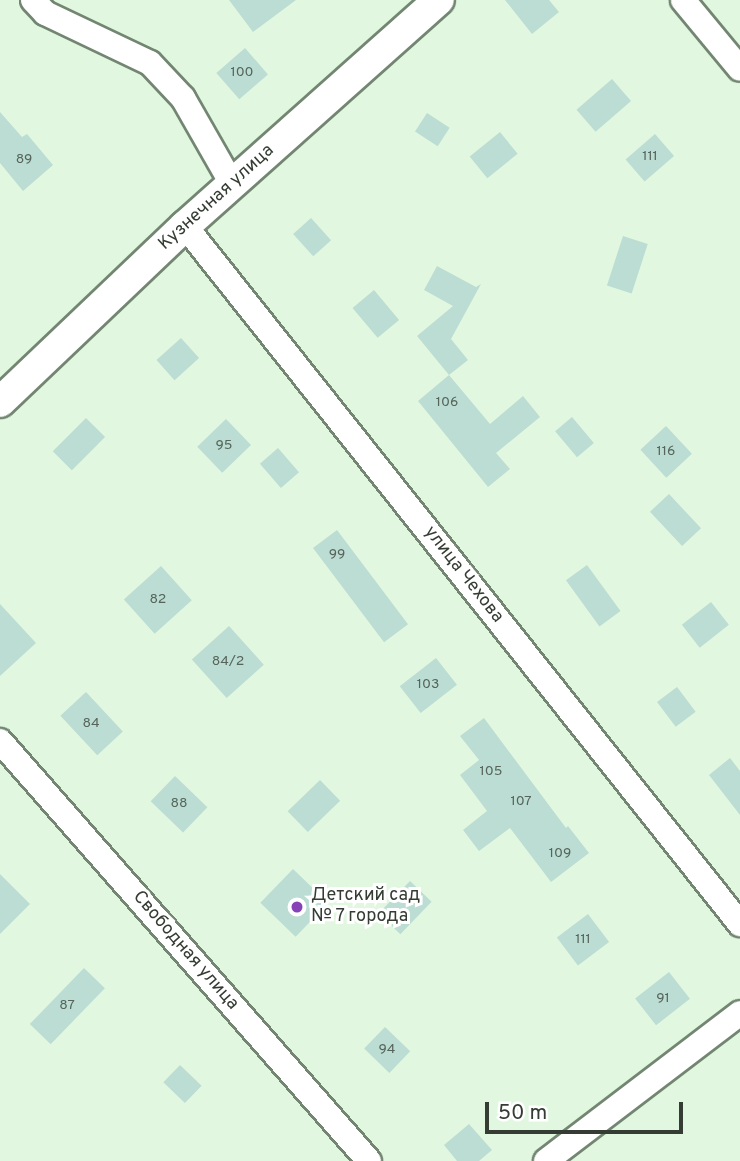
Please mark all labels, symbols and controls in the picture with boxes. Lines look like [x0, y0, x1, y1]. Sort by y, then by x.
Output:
house number: 100 [230, 65, 254, 81]
street label: Кузнечная улица [155, 141, 279, 255]
house number: 111 [642, 149, 658, 165]
house number: 89 [16, 152, 32, 168]
house number: 106 [436, 395, 458, 411]
house number: 95 [215, 438, 233, 454]
house number: 116 [657, 444, 675, 460]
street label: улица Чехова [419, 522, 507, 628]
house number: 99 [329, 547, 345, 563]
house number: 82 [150, 592, 166, 608]
house number: 84/2 [212, 654, 244, 670]
house number: 103 [417, 677, 439, 693]
house number: 84 [82, 716, 100, 732]
house number: 105 [480, 764, 502, 780]
house number: 107 [510, 794, 532, 810]
house number: 88 [170, 796, 188, 812]
house number: 109 [549, 846, 571, 862]
place label: Детский сад № 7 города [311, 886, 420, 928]
street label: Свободная улица [127, 887, 243, 1015]
marker: Детский сад № 7 города [289, 899, 305, 915]
house number: 111 [575, 932, 591, 948]
house number: 91 [656, 991, 670, 1007]
house number: 87 [59, 998, 75, 1014]
house number: 94 [378, 1042, 396, 1058]
scale bar [488, 1088, 686, 1132]
text: 50 m [498, 1100, 547, 1127]

